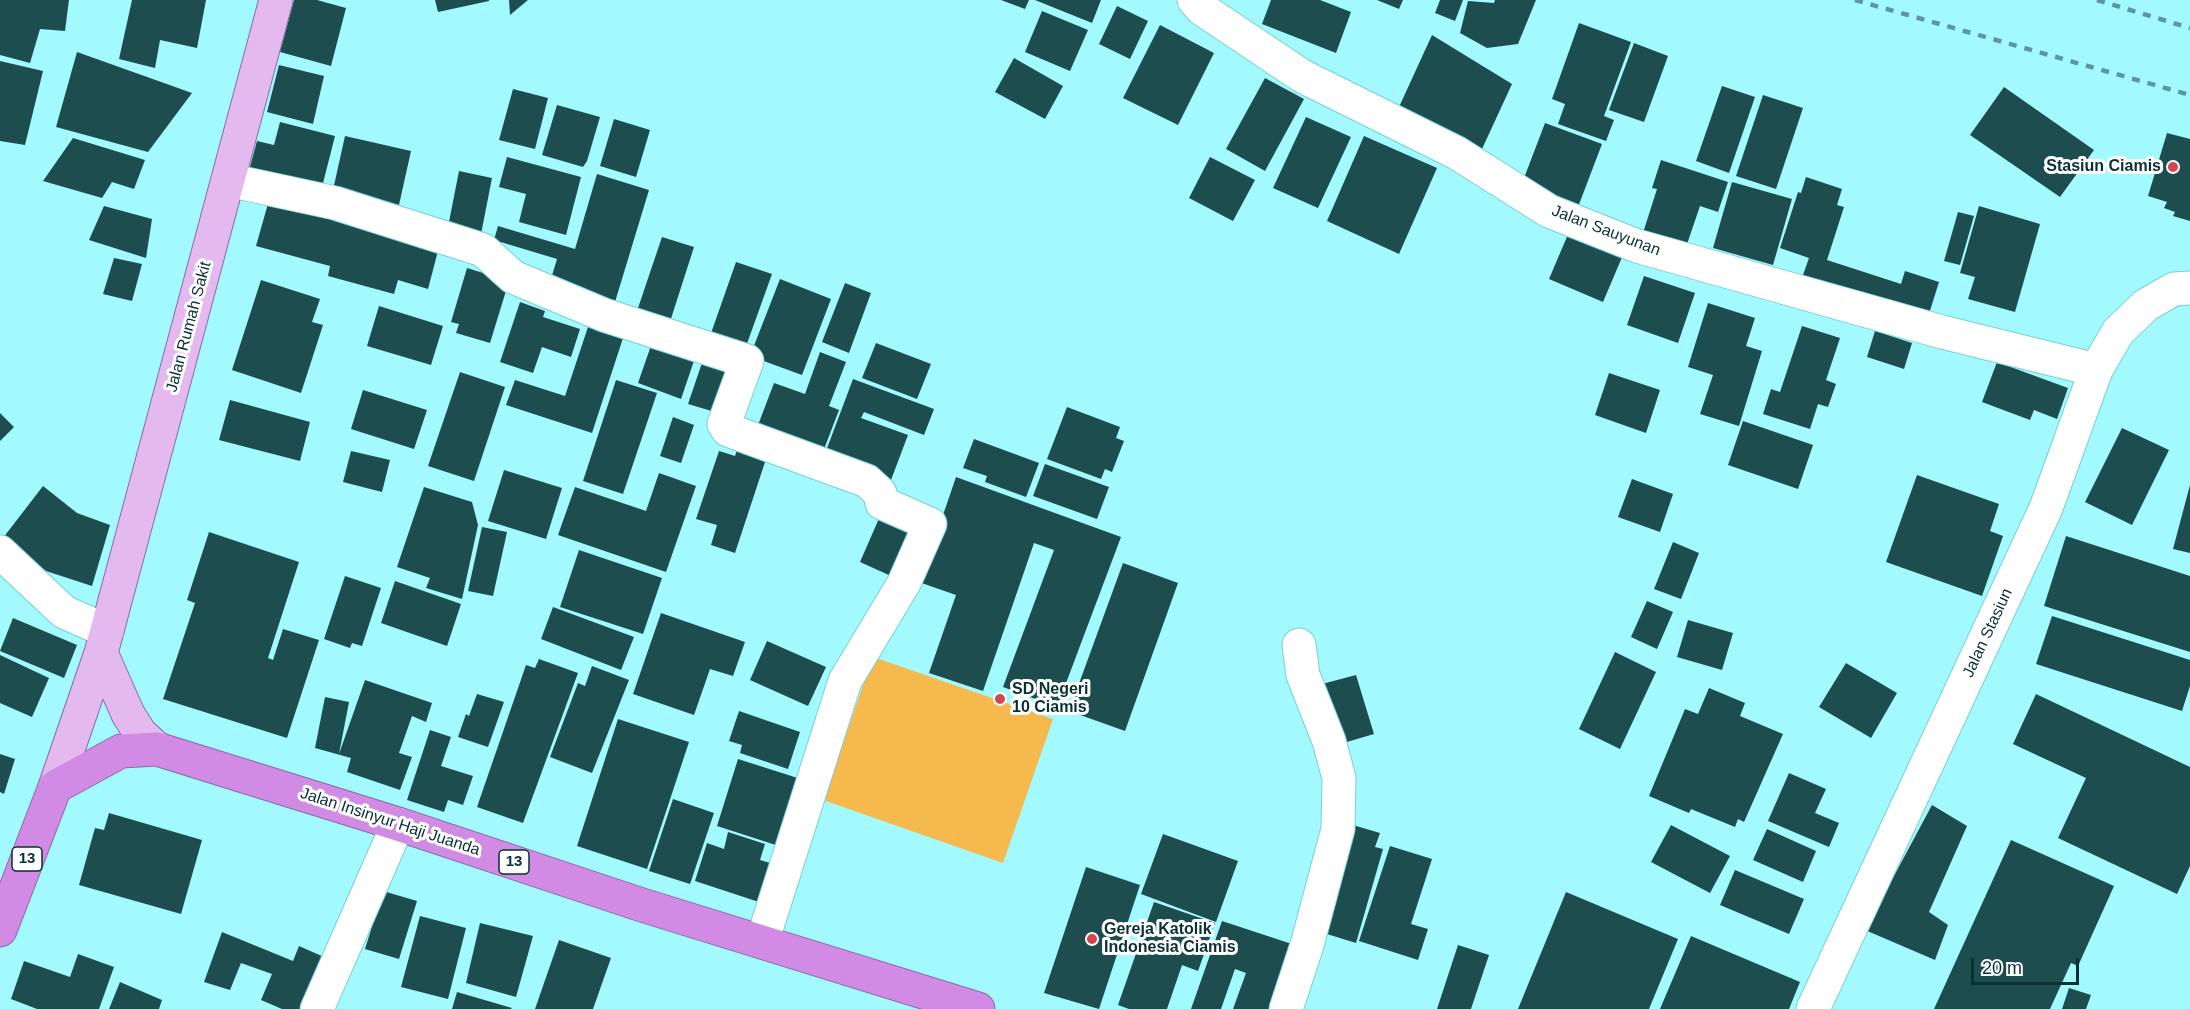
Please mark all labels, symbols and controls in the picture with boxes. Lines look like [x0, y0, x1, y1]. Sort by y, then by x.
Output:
place label: Stasiun Ciamis [2046, 157, 2161, 177]
marker: Stasiun Ciamis [2166, 160, 2180, 174]
street label: Jalan Sauyunan [1549, 201, 1663, 261]
street label: Jalan Rumah Sakit [162, 260, 216, 394]
street label: Jalan Stasiun [1959, 585, 2017, 681]
place label: SD Negeri 10 Ciamis [1012, 680, 1088, 718]
marker: SD Negeri 10 Ciamis [993, 692, 1007, 706]
street label: Jalan Insinyur Haji Juanda [298, 784, 482, 860]
road number: 13 [12, 847, 42, 871]
road number: 13 [499, 850, 529, 874]
place label: Gereja Katolik Indonesia Ciamis [1104, 920, 1236, 958]
marker: Gereja Katolik Indonesia Ciamis [1085, 932, 1099, 946]
scale bar [1974, 946, 2082, 984]
text: 20 m [1982, 958, 2022, 978]

